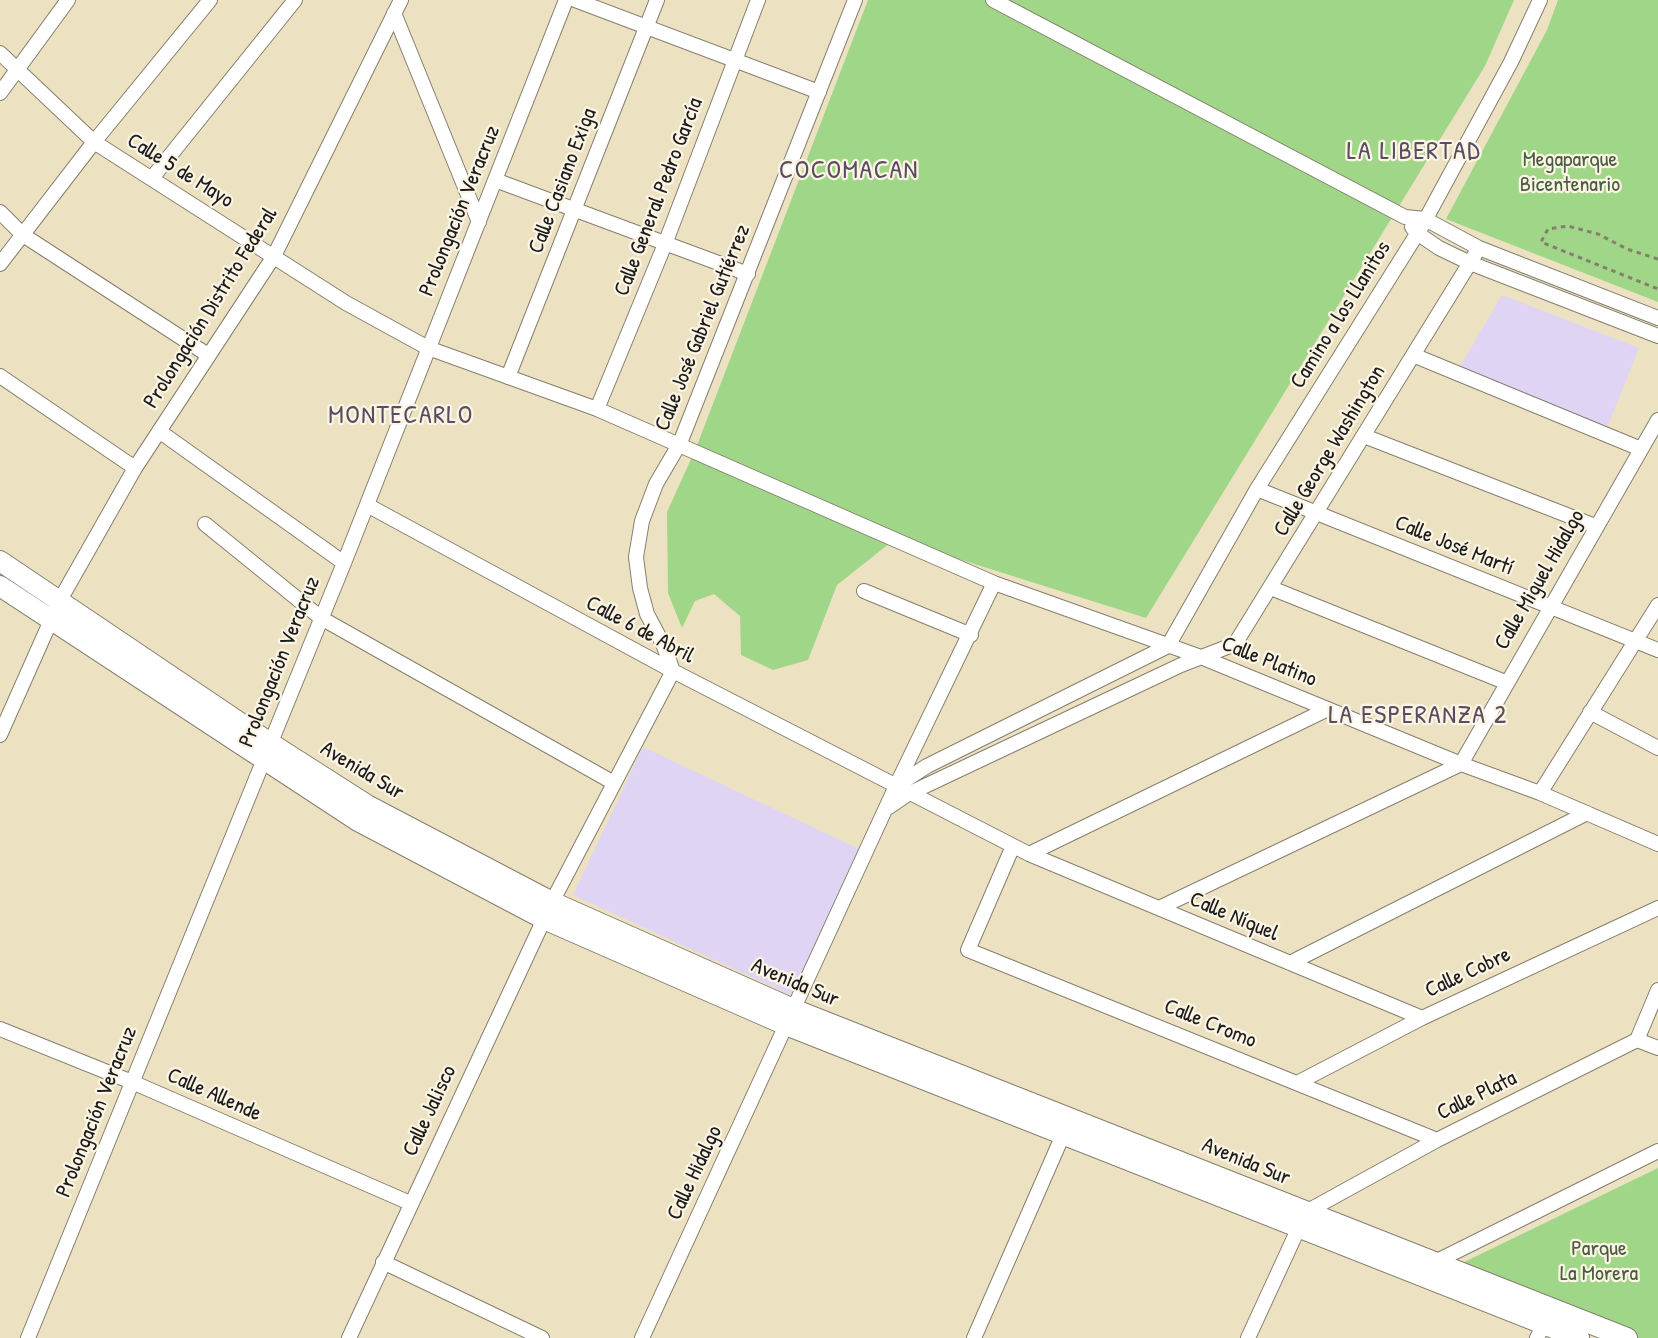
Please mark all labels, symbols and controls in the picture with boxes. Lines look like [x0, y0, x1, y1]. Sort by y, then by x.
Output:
street label: Calle General Pedro García [609, 94, 709, 300]
street label: Calle Casiano Exiga [523, 105, 603, 257]
street label: Prolongación Veracruz [414, 122, 506, 300]
street label: Calle 5 de Mayo [122, 128, 238, 214]
district label: LA LIBERTAD [1347, 136, 1481, 168]
park label: Megaparque Bicentenario [1520, 147, 1620, 198]
district label: COCOMACAN [779, 155, 919, 187]
street label: Prolongación Distrito Federal [138, 203, 284, 413]
street label: Calle José Gabriel Gutiérrez [649, 221, 757, 435]
street label: Camino a los Llanitos [1285, 236, 1397, 394]
street label: Calle George Washington [1268, 361, 1392, 541]
district label: MONTECARLO [328, 400, 474, 432]
street label: Calle Miguel Hidalgo [1489, 505, 1591, 655]
street label: Calle José Martí [1391, 510, 1517, 582]
street label: Prolongación Veracruz [234, 573, 326, 751]
street label: Calle 6 de Abril [581, 590, 699, 670]
street label: Calle Platino [1218, 631, 1320, 693]
district label: LA ESPERANZA 2 [1328, 700, 1508, 732]
street label: Avenida Sur [315, 736, 409, 806]
street label: Calle Níquel [1185, 886, 1283, 948]
street label: Calle Cobre [1421, 942, 1515, 1004]
street label: Avenida Sur [747, 953, 843, 1013]
street label: Calle Cromo [1160, 994, 1260, 1054]
street label: Prolongación Veracruz [51, 1023, 143, 1201]
street label: Calle Jalisco [397, 1061, 463, 1161]
street label: Calle Allende [163, 1063, 265, 1127]
street label: Calle Plata [1433, 1065, 1521, 1127]
street label: Calle Hidalgo [662, 1122, 728, 1224]
street label: Avenida Sur [1198, 1132, 1294, 1192]
park label: Parque La Morera [1560, 1236, 1638, 1288]

